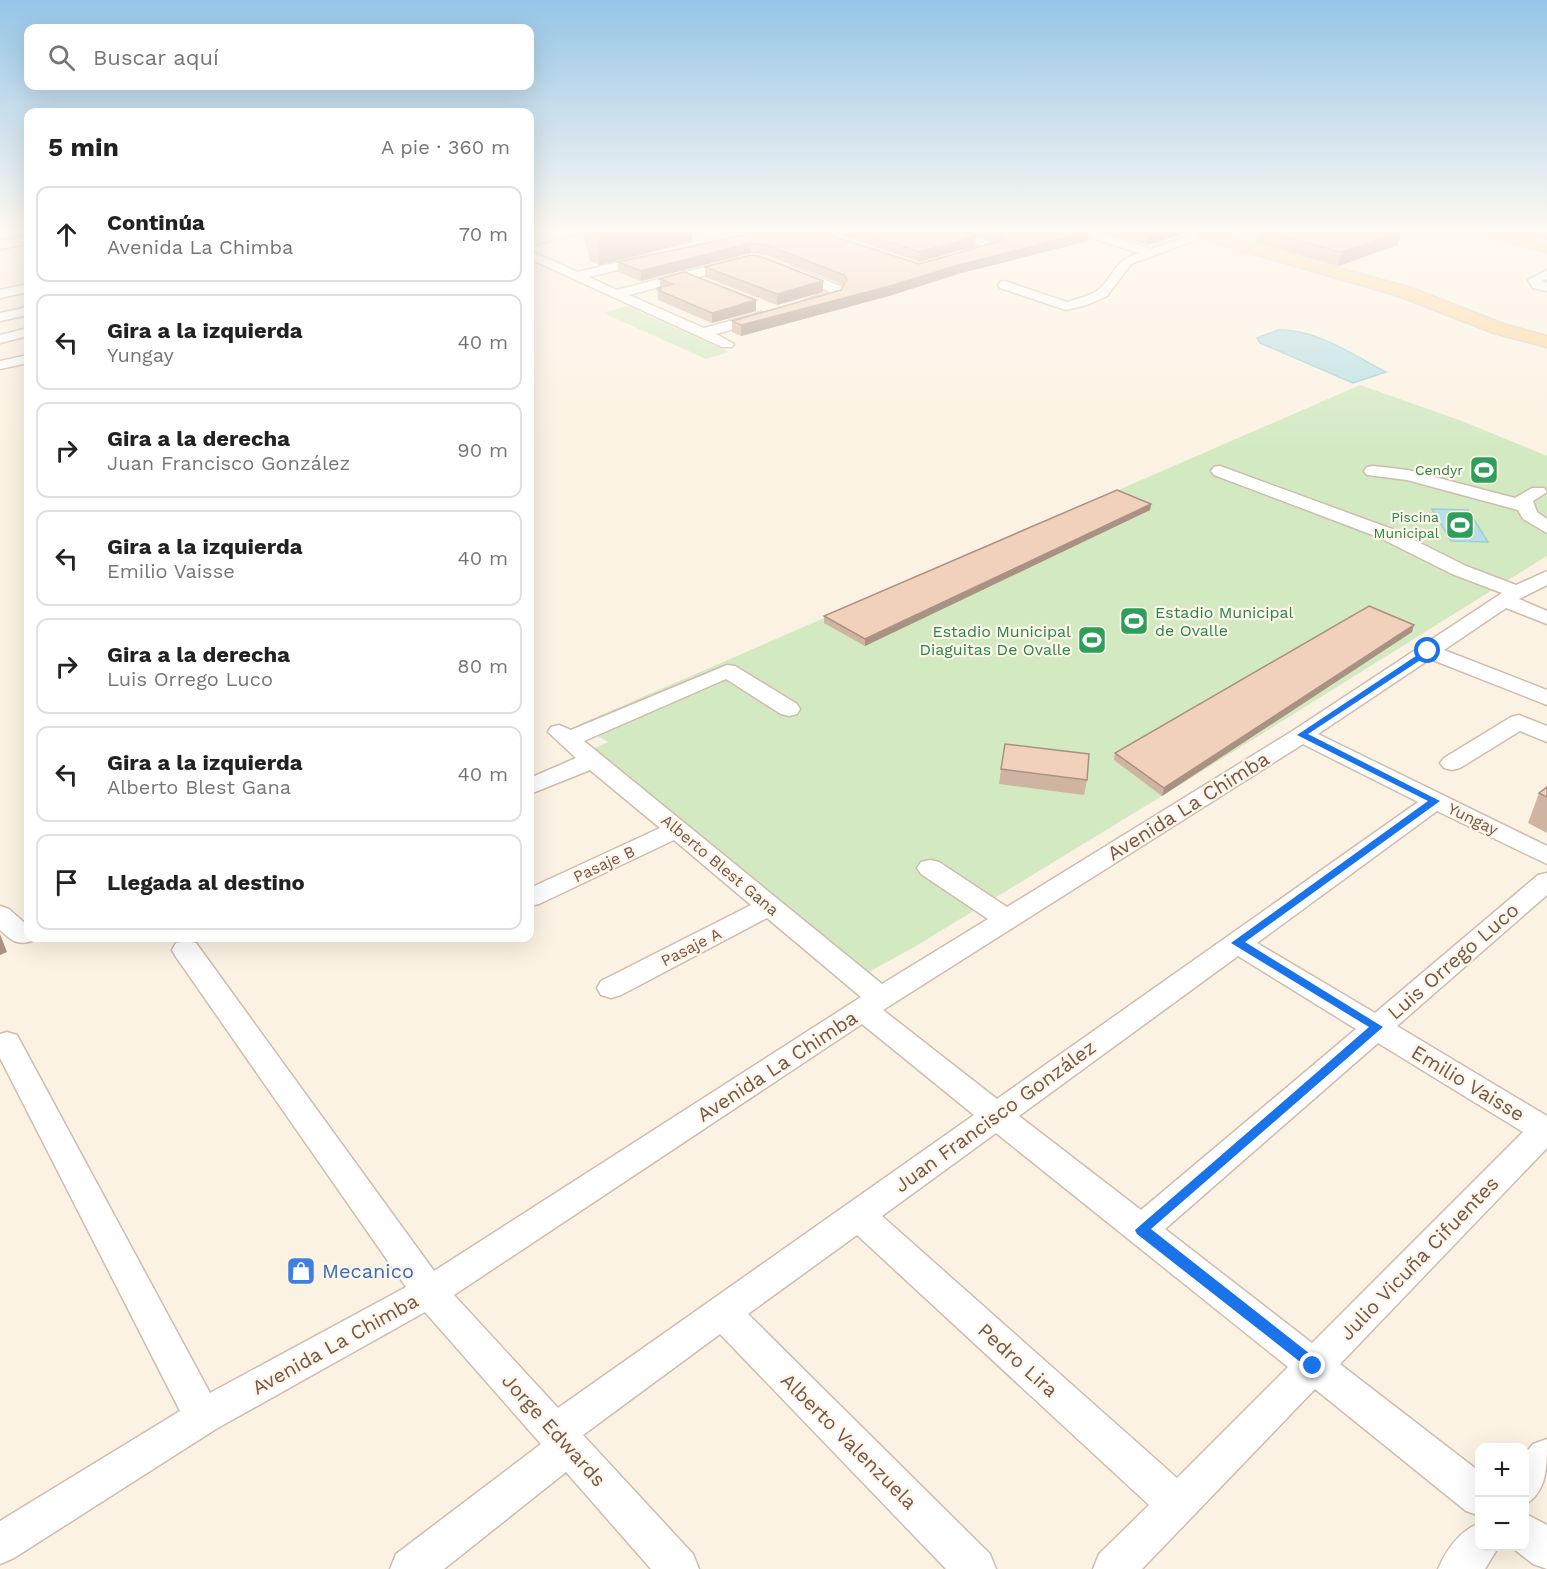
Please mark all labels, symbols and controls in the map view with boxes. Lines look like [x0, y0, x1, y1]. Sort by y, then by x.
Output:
search box [24, 24, 534, 90]
icon: search [45, 41, 78, 74]
text: Buscar aquí [93, 45, 219, 70]
text: 5 min [48, 132, 119, 162]
text: A pie · 360 m [381, 135, 510, 159]
text: Continúa [107, 210, 205, 235]
icon: ahead [50, 218, 83, 251]
text: 70 m [459, 222, 508, 246]
text: Avenida La Chimba [107, 235, 293, 259]
text: Gira a la izquierda [107, 318, 303, 343]
icon: left [50, 326, 83, 359]
text: 40 m [457, 330, 508, 354]
text: Yungay [107, 343, 174, 367]
text: Gira a la derecha [107, 426, 290, 451]
icon: right [50, 434, 83, 467]
text: 90 m [457, 438, 508, 462]
text: Juan Francisco González [107, 451, 350, 475]
sports icon: Cendyr [1468, 454, 1500, 486]
place label: Cendyr [1415, 462, 1463, 478]
place label: Piscina Municipal [1374, 509, 1440, 541]
sports icon: Piscina Municipal [1444, 509, 1476, 541]
text: Gira a la izquierda [107, 534, 303, 559]
icon: left [50, 542, 83, 575]
text: 40 m [457, 546, 508, 570]
text: Emilio Vaisse [107, 559, 235, 583]
place label: Estadio Municipal de Ovalle [1155, 603, 1294, 640]
sports icon: Estadio Municipal de Ovalle [1118, 605, 1150, 637]
place label: Estadio Municipal Diaguitas De Ovalle [920, 622, 1071, 659]
sports icon: Estadio Municipal Diaguitas De Ovalle [1076, 624, 1108, 656]
route start [1414, 637, 1440, 663]
text: Gira a la derecha [107, 642, 290, 667]
icon: right [50, 650, 83, 683]
text: 80 m [457, 654, 508, 678]
text: Luis Orrego Luco [107, 667, 273, 691]
street label: Avenida La Chimba [1103, 746, 1273, 866]
text: Gira a la izquierda [107, 750, 303, 775]
icon: left [50, 758, 83, 791]
text: 40 m [457, 762, 508, 786]
text: Alberto Blest Gana [107, 775, 291, 799]
street label: Yungay [1445, 799, 1502, 840]
street label: Alberto Blest Gana [657, 810, 783, 920]
street label: Pasaje B [570, 842, 638, 886]
icon: arrive [50, 866, 83, 899]
text: Llegada al destino [107, 870, 305, 895]
street label: Luis Orrego Luco [1383, 898, 1523, 1024]
street label: Pasaje A [658, 924, 725, 970]
street label: Avenida La Chimba [692, 1005, 862, 1127]
street label: Juan Francisco González [890, 1035, 1100, 1197]
street label: Emilio Vaisse [1407, 1040, 1529, 1126]
street label: Julio Vicuña Cifuentes [1335, 1171, 1503, 1345]
shop icon: Mecanico [285, 1255, 317, 1287]
place label: Mecanico [322, 1259, 414, 1283]
street label: Avenida La Chimba [248, 1288, 422, 1400]
street label: Pedro Lira [973, 1318, 1063, 1402]
route end [1299, 1352, 1325, 1378]
street label: Alberto Valenzuela [776, 1368, 922, 1514]
street label: Jorge Edwards [497, 1369, 611, 1491]
map controls [1475, 1443, 1529, 1551]
button: + [1475, 1443, 1529, 1497]
button: − [1475, 1497, 1529, 1551]

